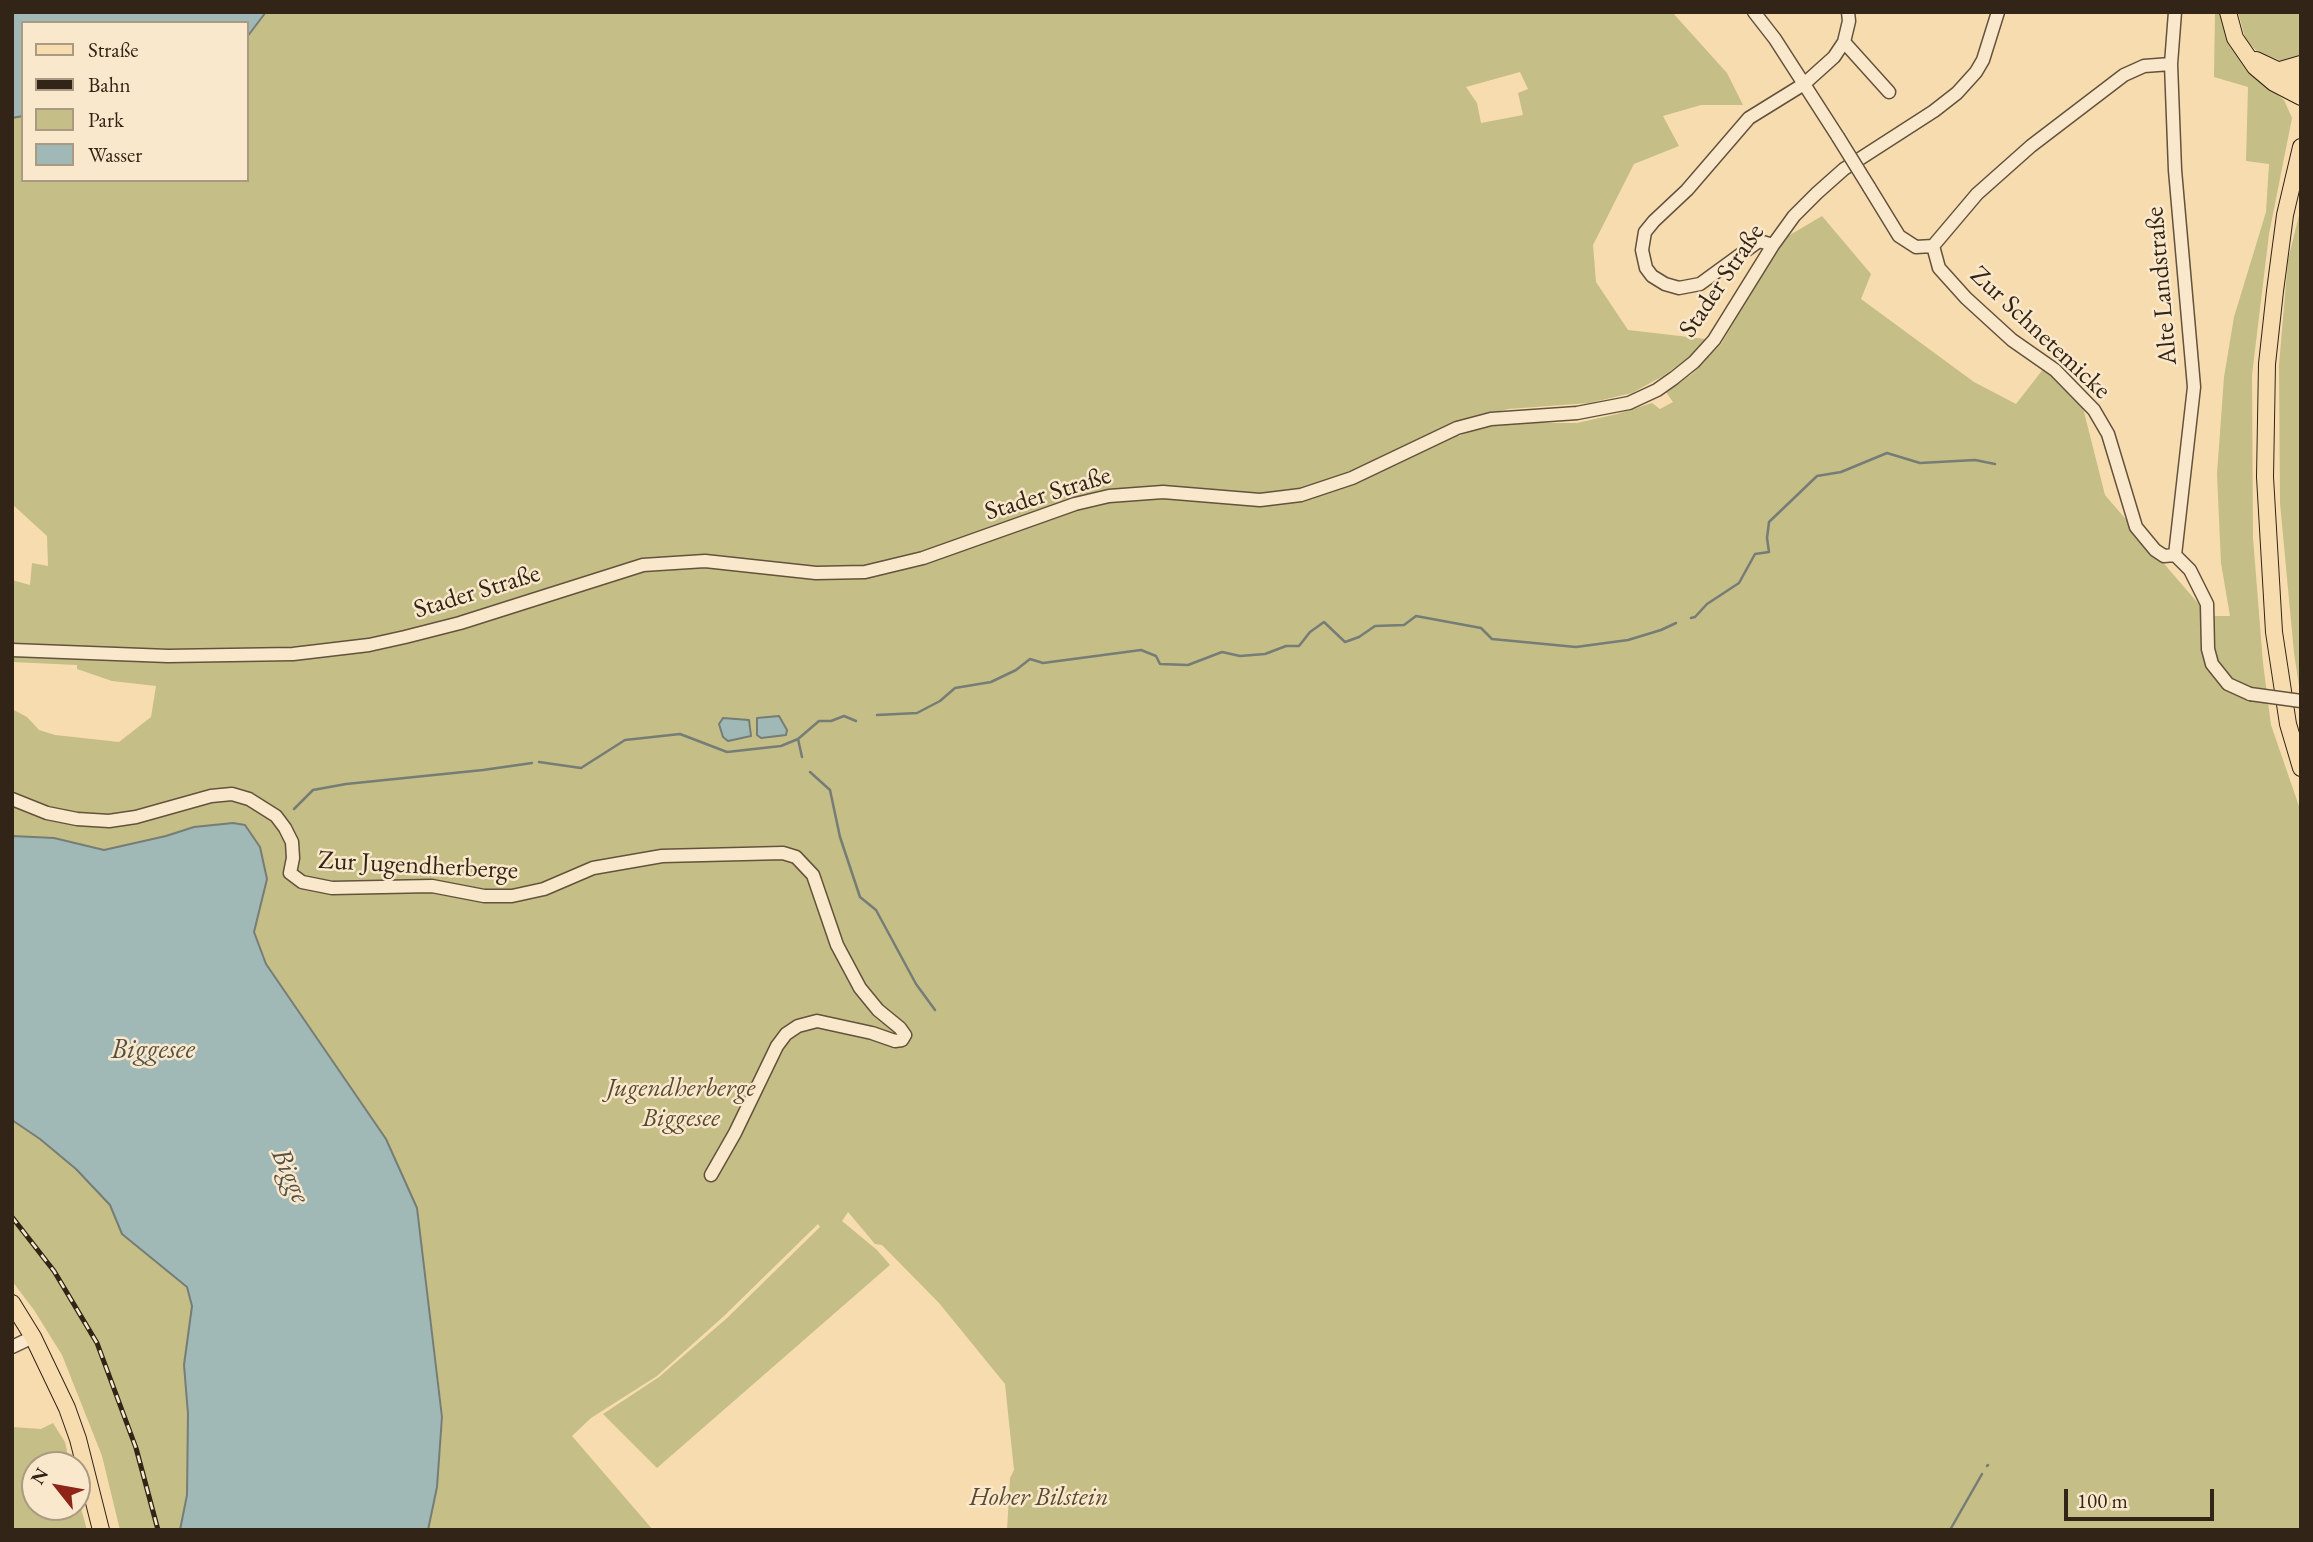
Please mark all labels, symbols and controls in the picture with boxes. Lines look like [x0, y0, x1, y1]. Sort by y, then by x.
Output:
legend [21, 21, 248, 182]
text: Straße [88, 36, 139, 63]
text: Bahn [88, 71, 131, 98]
text: Park [88, 106, 124, 133]
text: Wasser [88, 141, 142, 168]
street label: Alte Landstraße [2140, 205, 2184, 367]
street label: Stader Straße [1673, 218, 1771, 344]
street label: Zur Schnetemicke [1963, 260, 2117, 406]
street label: Stader Straße [981, 460, 1115, 528]
street label: Stader Straße [410, 558, 544, 626]
street label: Zur Jugendherberge [317, 845, 519, 887]
water label: Biggesee [111, 1033, 195, 1067]
park label: Jugendherberge Biggesee [607, 1073, 755, 1134]
water label: Bigge [263, 1143, 317, 1209]
north arrow [21, 1451, 91, 1521]
text: N [25, 1463, 54, 1489]
scale bar [2068, 1476, 2218, 1520]
park label: Hoher Bilstein [969, 1482, 1109, 1514]
text: 100 m [2077, 1487, 2128, 1514]

